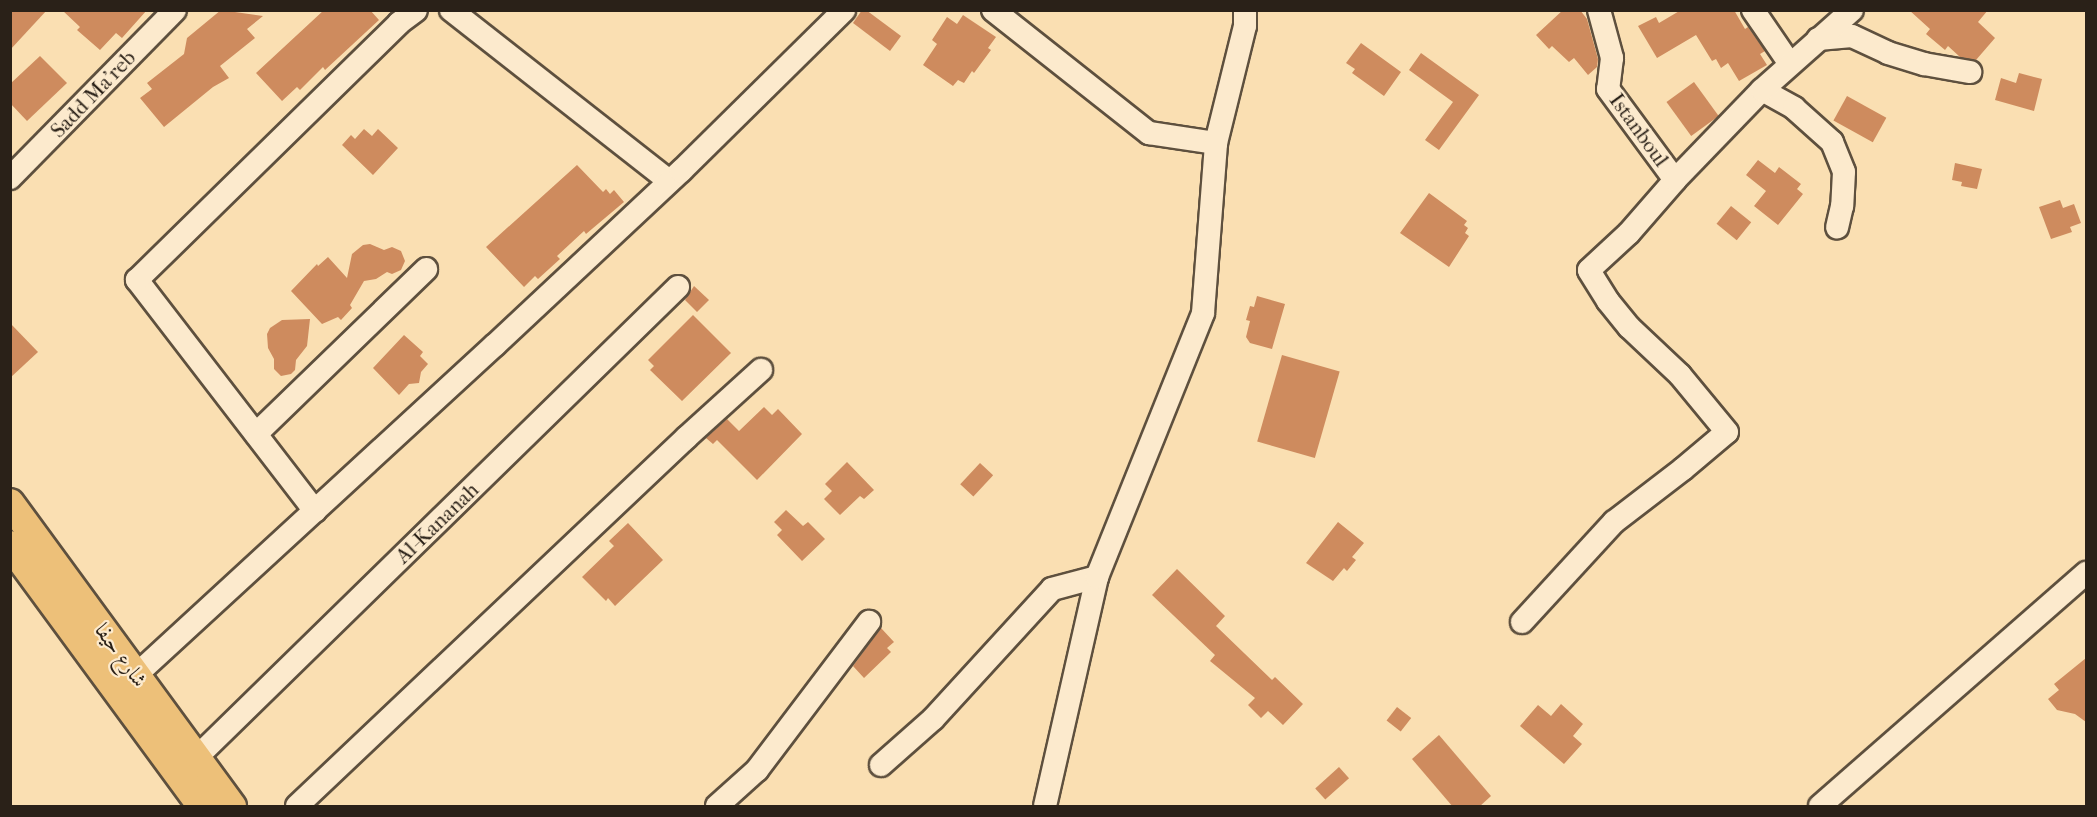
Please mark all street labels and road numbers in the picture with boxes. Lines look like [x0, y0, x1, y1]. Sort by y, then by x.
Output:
street label: Sadd Ma'reb [45, 45, 141, 143]
street label: Istanboul [1604, 88, 1674, 172]
street label: Al-Kananah [390, 477, 484, 569]
street label: شارع حيفا [89, 618, 153, 692]

